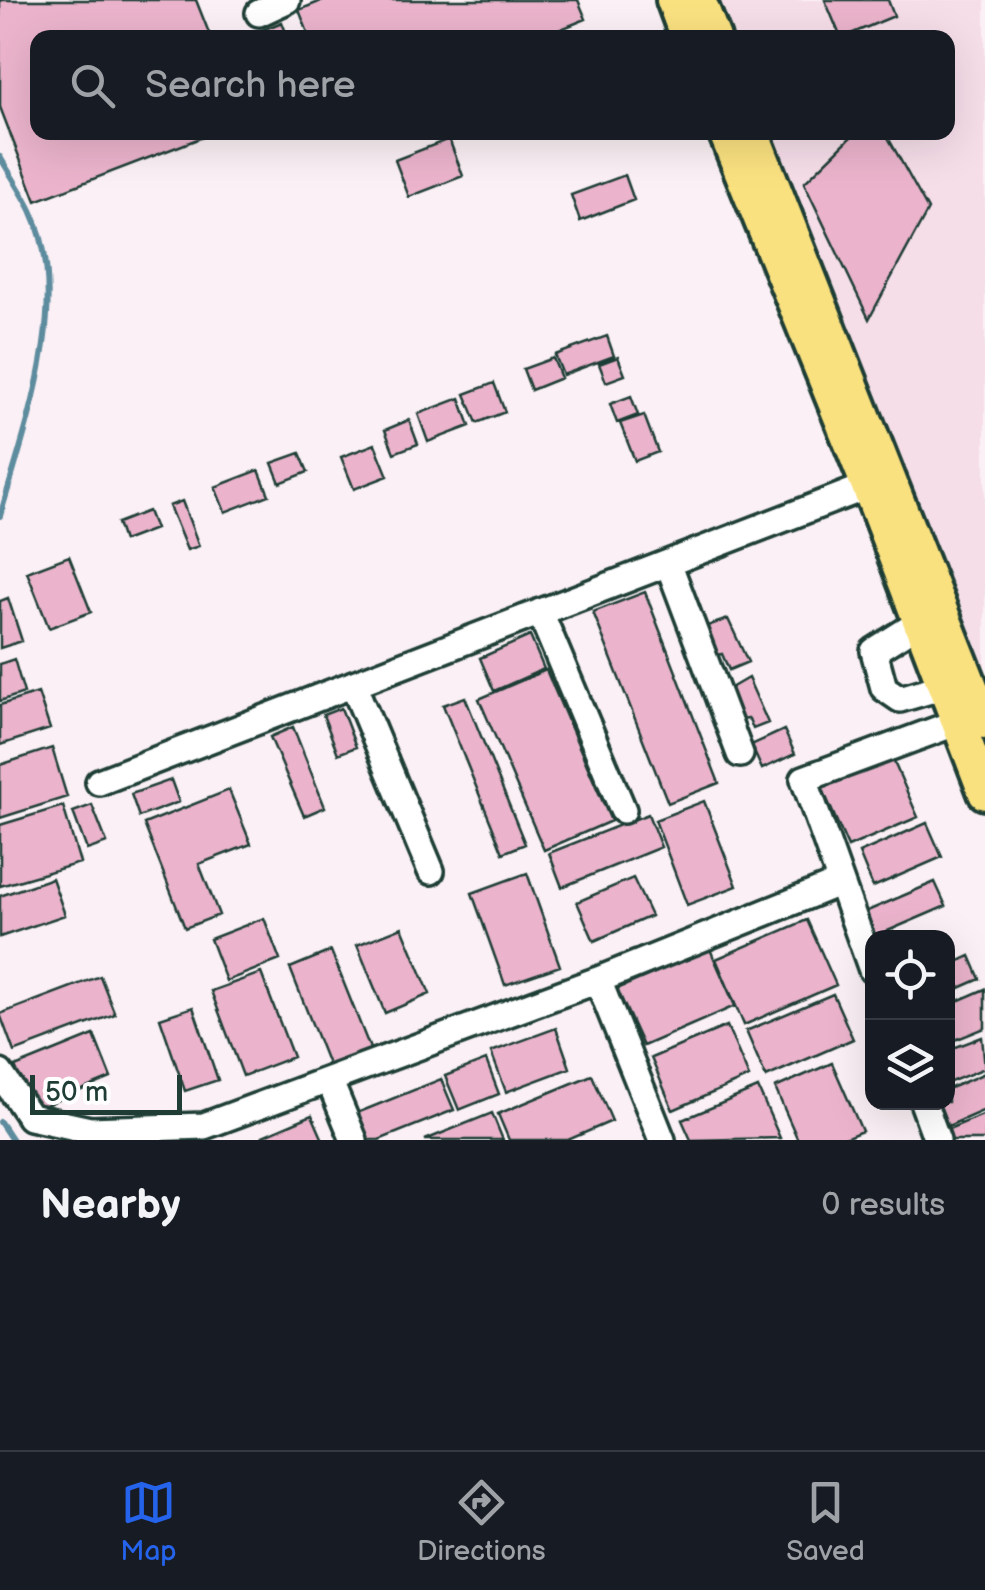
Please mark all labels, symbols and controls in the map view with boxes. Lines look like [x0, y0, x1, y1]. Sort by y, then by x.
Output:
search box [30, 30, 955, 140]
icon: search [65, 58, 120, 113]
text: Search here [145, 63, 356, 108]
map controls [865, 930, 955, 1110]
button: locate [865, 930, 955, 1020]
button: layers [865, 1020, 955, 1110]
scale bar [30, 1070, 182, 1114]
text: 50 m [45, 1076, 108, 1109]
text: Nearby [40, 1180, 180, 1231]
text: 0 results [822, 1186, 945, 1225]
tab: Map [120, 1475, 177, 1568]
tab: Directions [417, 1475, 546, 1568]
tab: Saved [786, 1475, 865, 1568]

